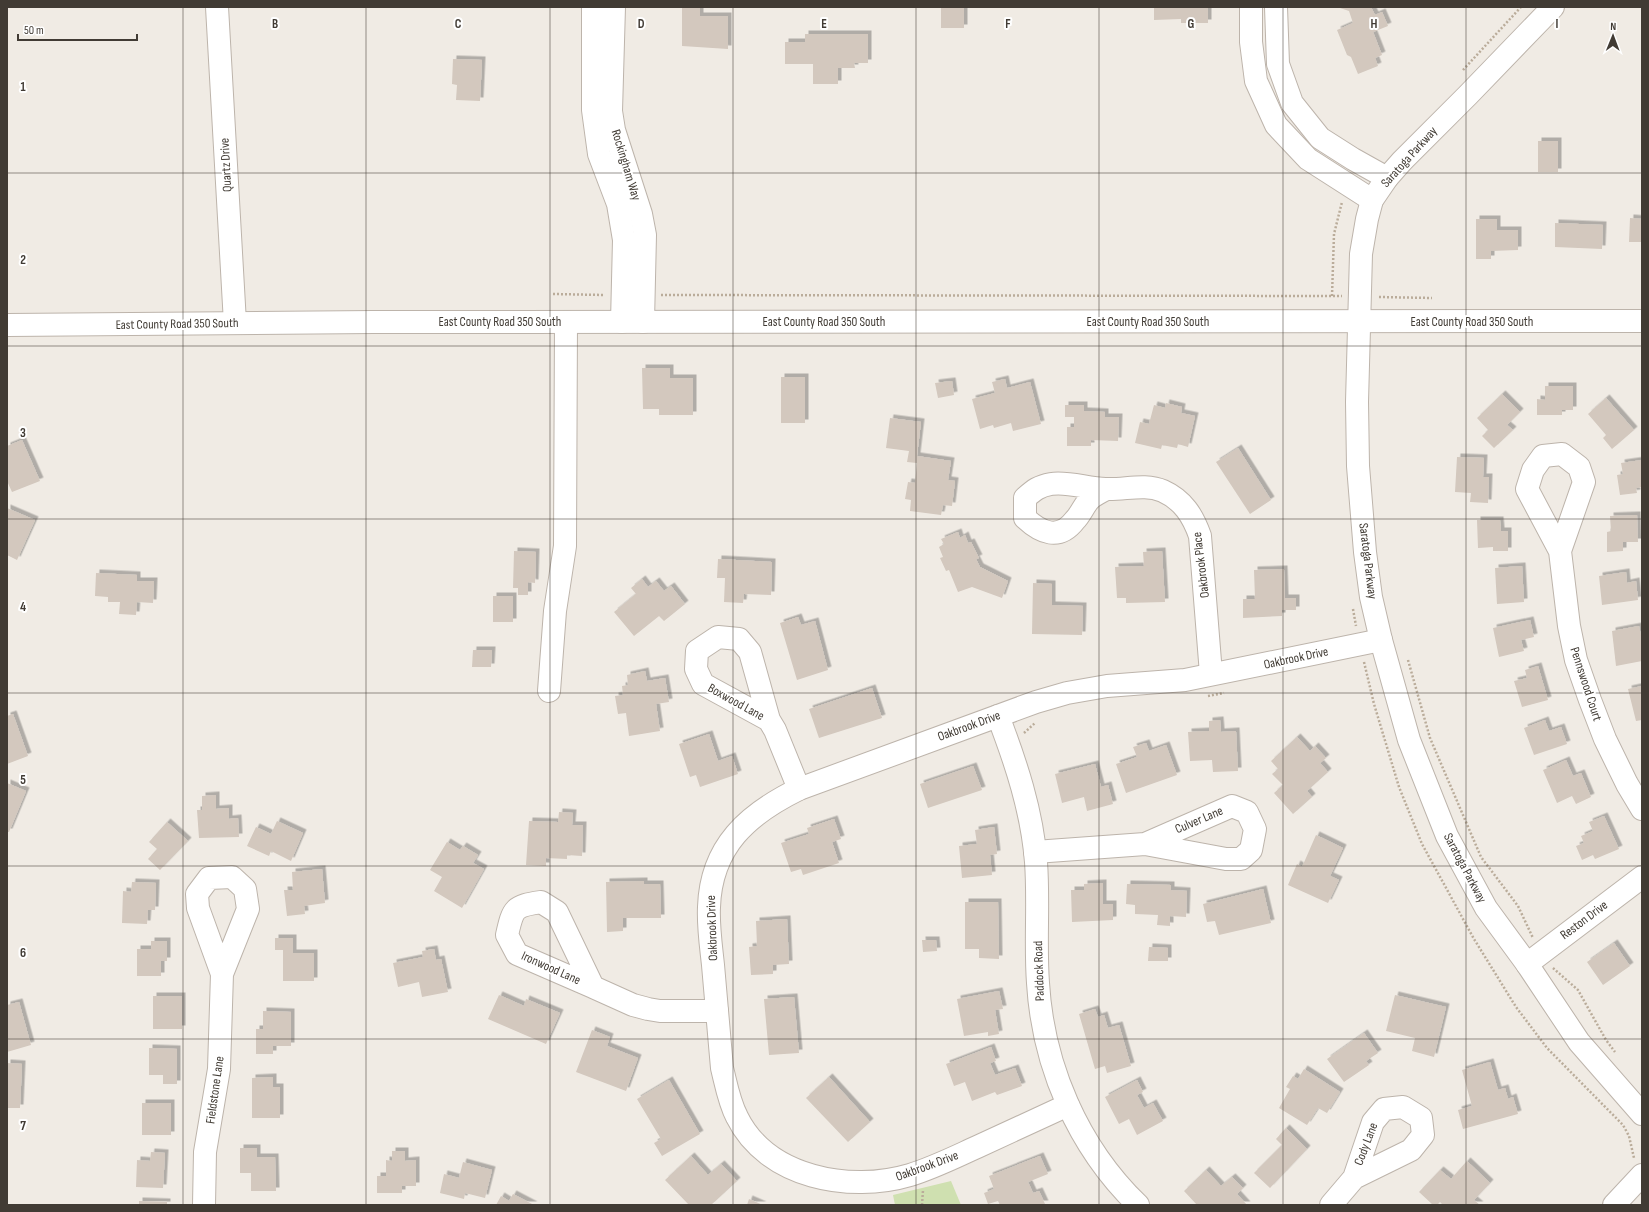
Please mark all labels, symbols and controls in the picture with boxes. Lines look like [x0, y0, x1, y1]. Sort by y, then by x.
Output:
scale bar [18, 16, 137, 42]
text: B [272, 16, 278, 32]
text: C [455, 16, 462, 32]
text: D [638, 16, 645, 32]
text: E [821, 16, 827, 32]
text: F [1005, 16, 1011, 32]
text: G [1188, 16, 1195, 32]
text: H [1371, 16, 1378, 32]
text: I [1556, 16, 1559, 32]
north arrow [1593, 16, 1633, 56]
text: N [1610, 20, 1616, 33]
text: 50 m [24, 23, 44, 38]
text: 1 [20, 79, 26, 95]
street label: Saratoga Parkway [1377, 123, 1441, 191]
street label: Rockingham Way [608, 127, 644, 203]
street label: Quartz Drive [217, 138, 235, 192]
text: 2 [20, 252, 26, 268]
street label: East County Road 350 South [439, 314, 561, 330]
street label: East County Road 350 South [763, 314, 885, 330]
street label: East County Road 350 South [1087, 314, 1209, 330]
street label: East County Road 350 South [1411, 314, 1533, 330]
street label: East County Road 350 South [115, 315, 239, 333]
text: 3 [20, 425, 26, 441]
street label: Saratoga Parkway [1355, 522, 1381, 600]
street label: Oakbrook Place [1189, 531, 1213, 599]
text: 4 [20, 599, 26, 615]
street label: Oakbrook Drive [1262, 643, 1330, 673]
street label: Pennswood Court [1567, 645, 1606, 723]
street label: Boxwood Lane [705, 680, 767, 724]
street label: Oakbrook Drive [935, 707, 1003, 745]
text: 5 [20, 772, 26, 788]
street label: Culver Lane [1173, 803, 1225, 837]
street label: Saratoga Parkway [1440, 830, 1490, 906]
street label: Oakbrook Drive [703, 895, 721, 961]
street label: Reston Drive [1557, 897, 1611, 943]
street label: Paddock Road [1030, 941, 1048, 1001]
text: 6 [20, 945, 26, 961]
street label: Ironwood Lane [519, 948, 583, 988]
street label: Fieldstone Lane [202, 1055, 228, 1125]
text: 7 [20, 1118, 26, 1134]
street label: Cody Lane [1351, 1120, 1381, 1168]
street label: Oakbrook Drive [893, 1147, 961, 1185]

